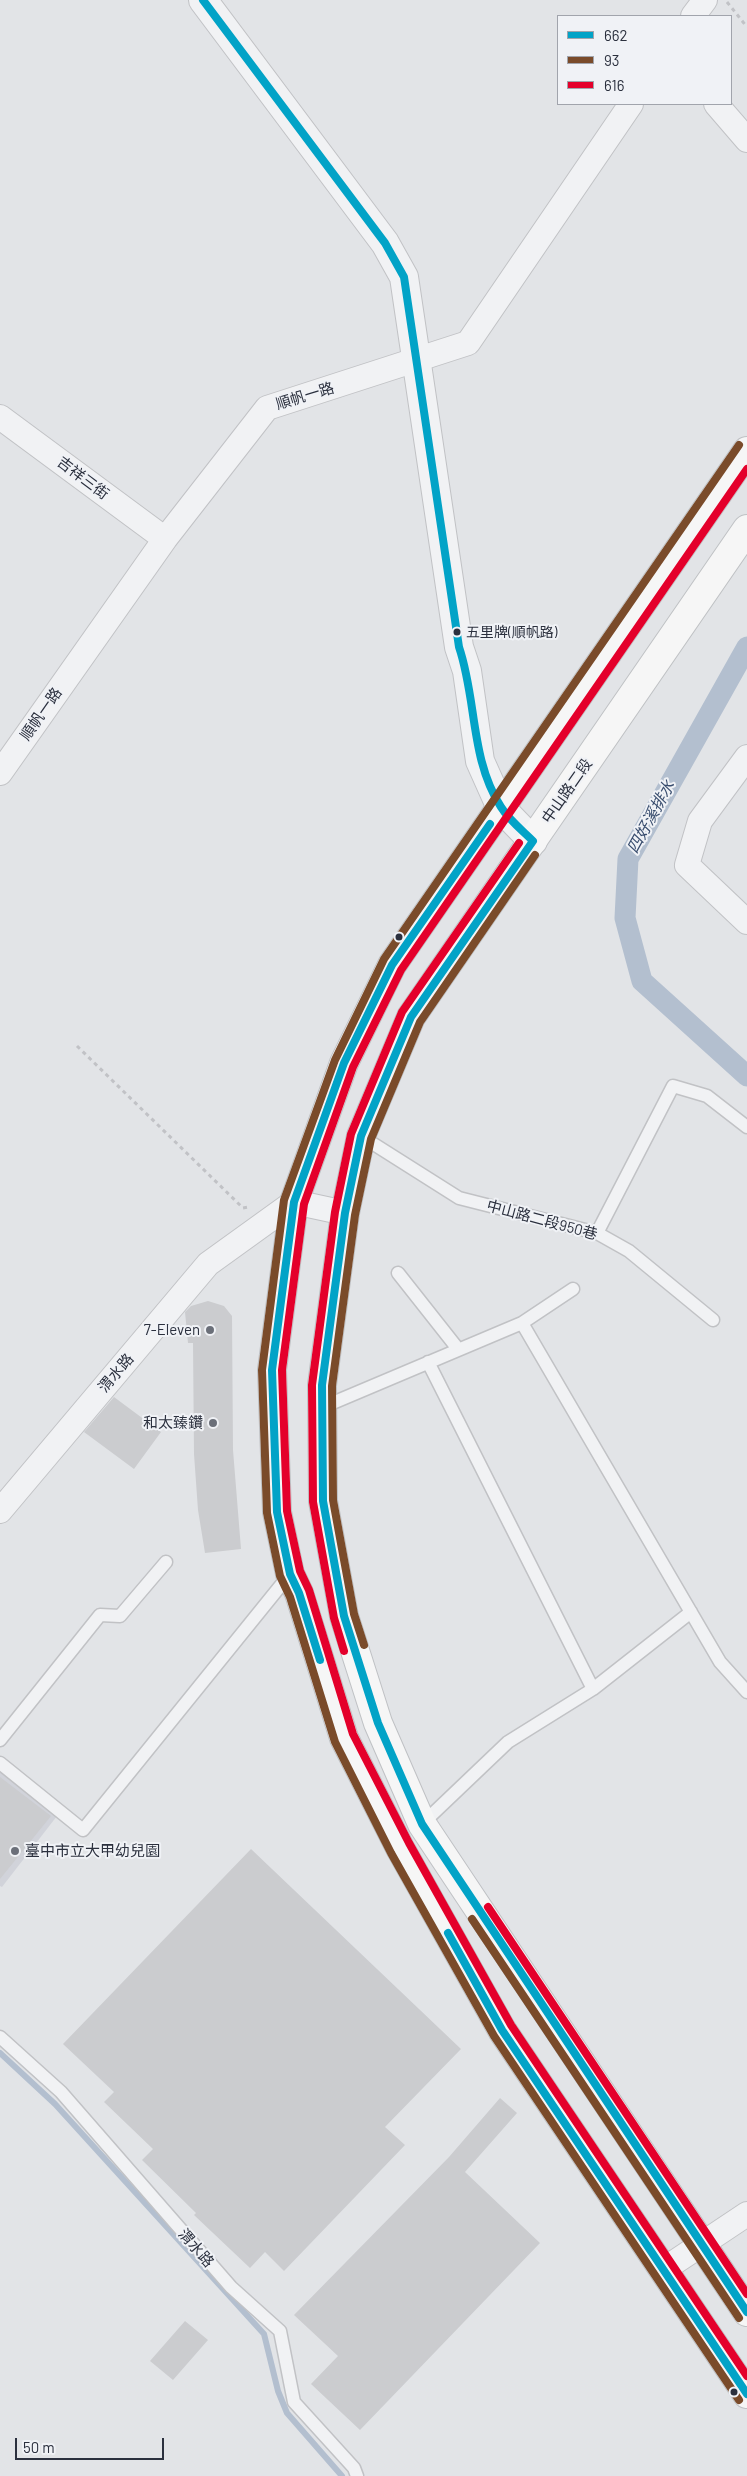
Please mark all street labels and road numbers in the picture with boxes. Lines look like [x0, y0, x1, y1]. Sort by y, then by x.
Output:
street label: 順帆一路 [274, 379, 336, 413]
street label: 吉祥三街 [54, 453, 112, 503]
street label: 順帆一路 [16, 684, 66, 744]
street label: 中山路二段 [538, 755, 596, 827]
street label: 中山路二段950巷 [485, 1197, 599, 1243]
street label: 渭水路 [95, 1350, 137, 1396]
street label: 渭水路 [174, 2225, 218, 2271]

